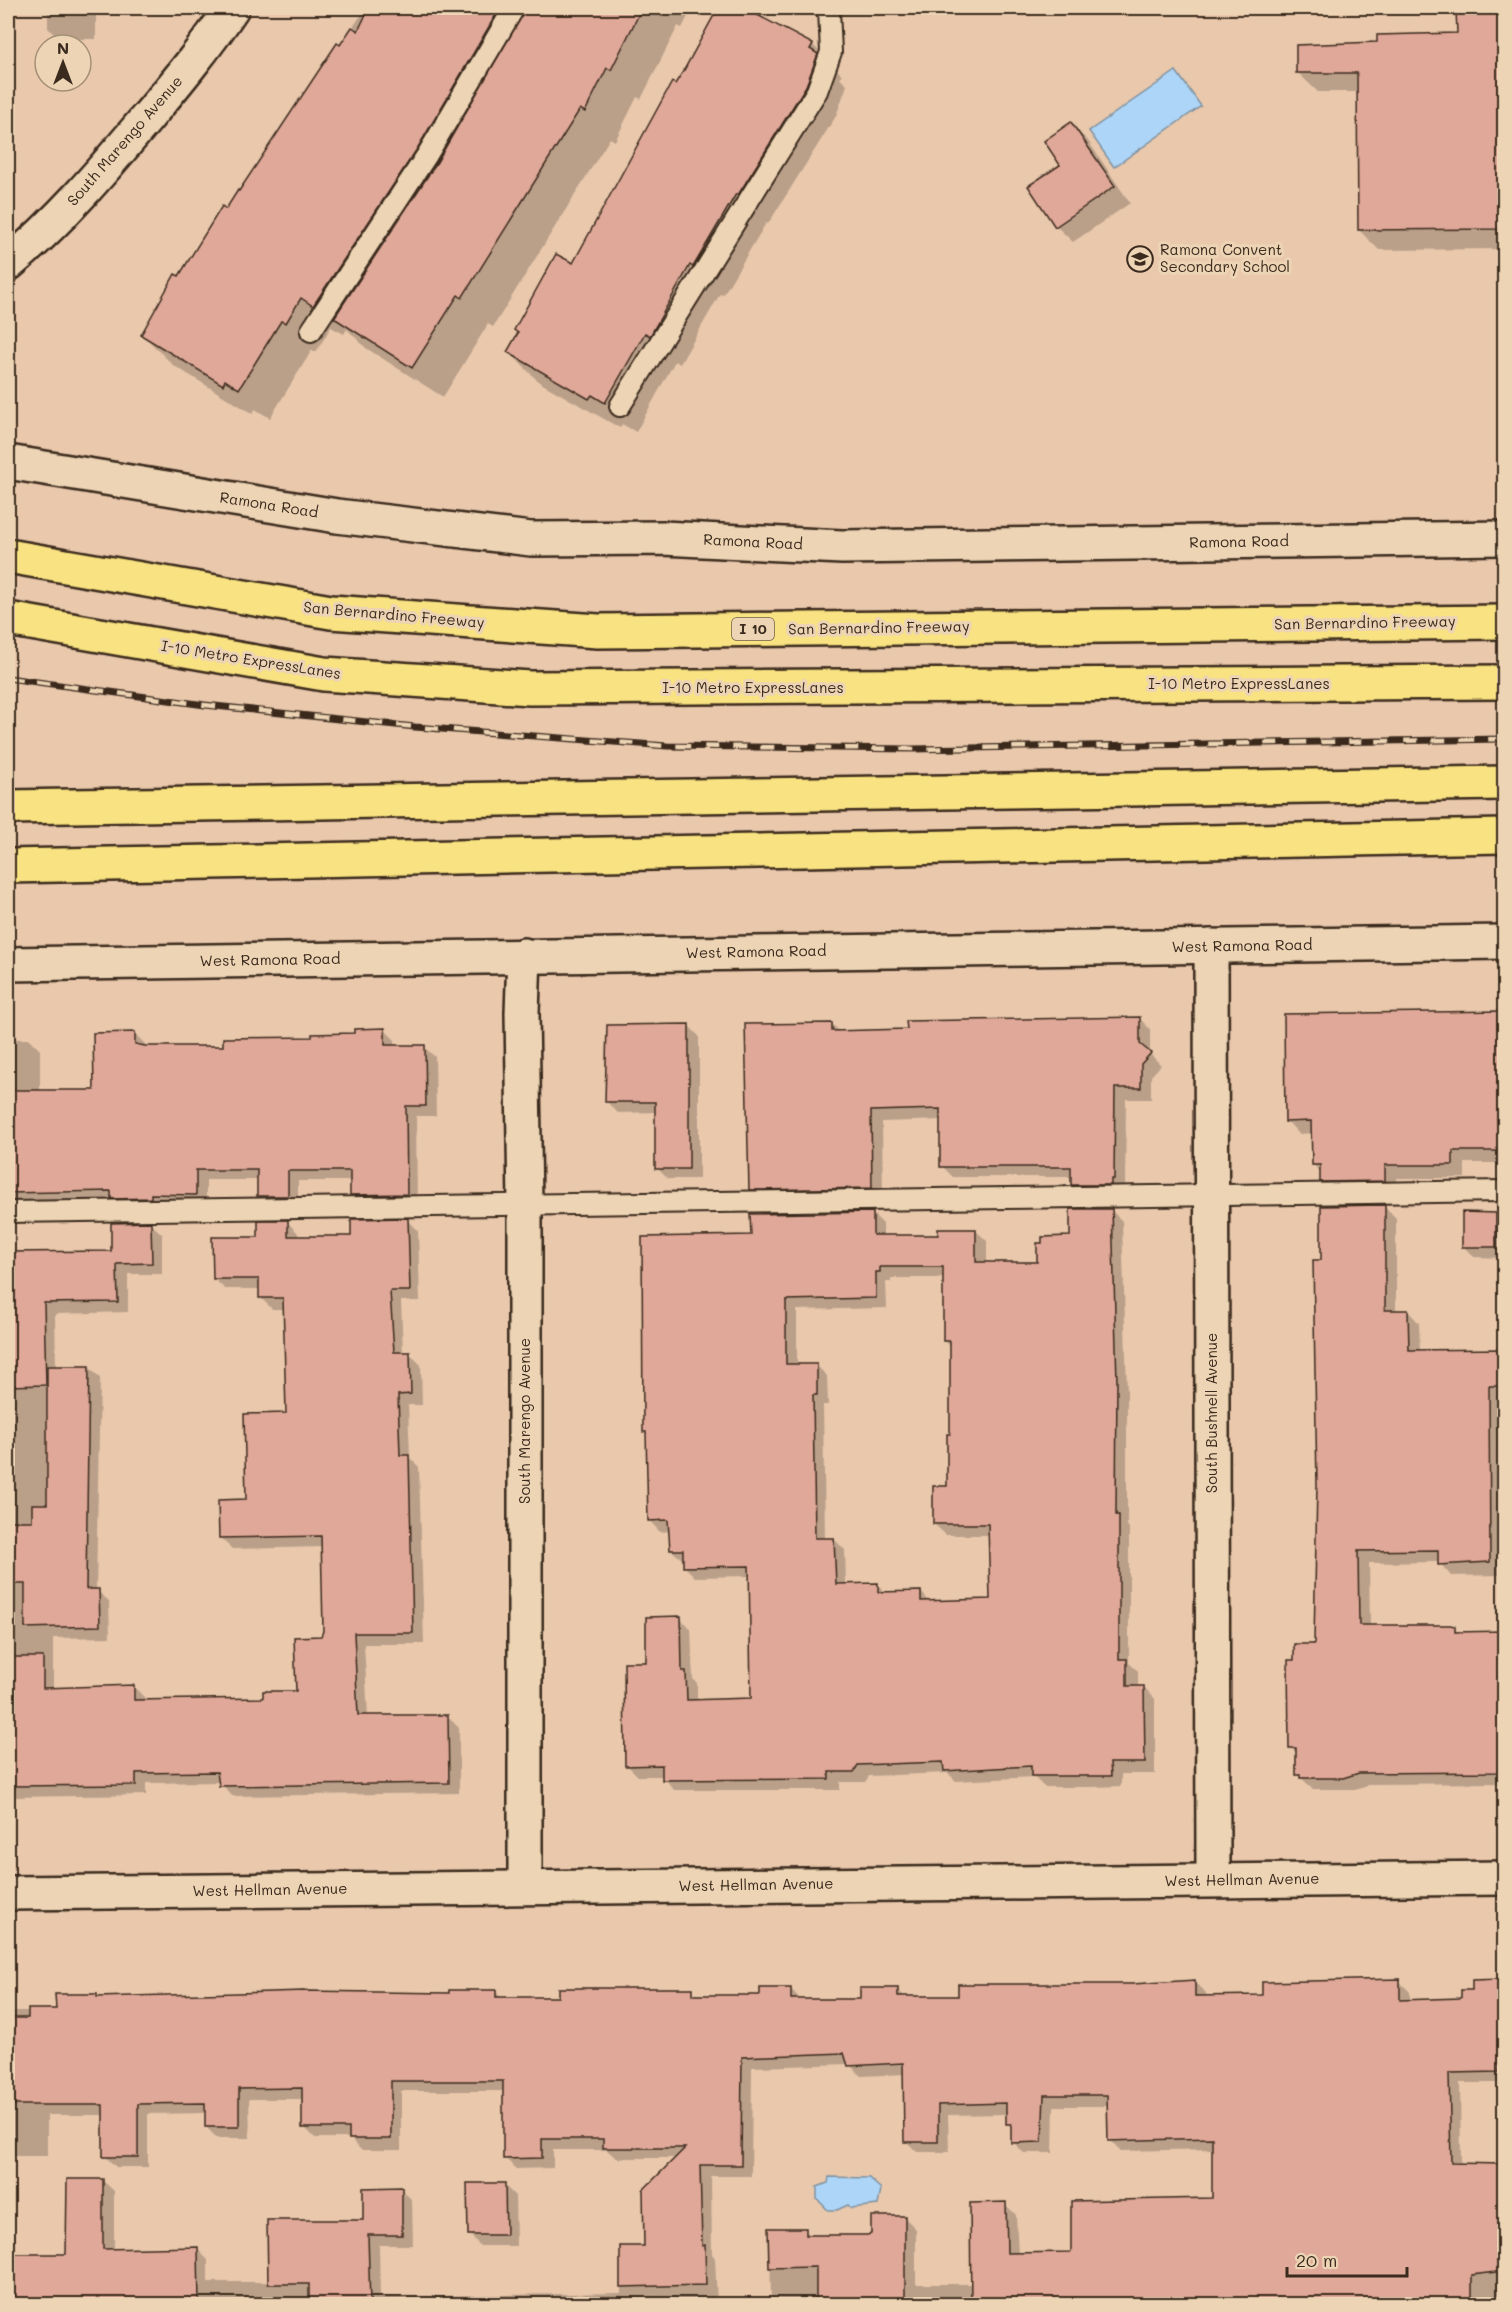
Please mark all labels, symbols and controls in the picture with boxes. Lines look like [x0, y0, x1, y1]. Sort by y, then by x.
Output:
north arrow [33, 33, 93, 93]
text: N [57, 37, 69, 58]
street label: South Marengo Avenue [62, 71, 186, 210]
place label: Ramona Convent Secondary School [1160, 239, 1290, 276]
school or university icon: Ramona Convent Secondary School [1125, 244, 1155, 274]
street label: Ramona Road [218, 486, 320, 522]
street label: Ramona Road [703, 528, 803, 554]
street label: Ramona Road [1189, 530, 1289, 552]
street label: San Bernardino Freeway [303, 596, 486, 632]
street label: San Bernardino Freeway [1274, 610, 1456, 634]
street label: San Bernardino Freeway [788, 615, 970, 639]
road number: I 10 [732, 618, 774, 640]
street label: I-10 Metro ExpressLanes [160, 635, 342, 683]
street label: I-10 Metro ExpressLanes [1148, 673, 1330, 693]
street label: I-10 Metro ExpressLanes [662, 677, 844, 697]
street label: West Ramona Road [1171, 934, 1313, 956]
street label: West Ramona Road [685, 940, 827, 962]
street label: West Ramona Road [199, 948, 341, 970]
street label: South Bushnell Avenue [1201, 1333, 1221, 1493]
street label: South Marengo Avenue [514, 1338, 534, 1504]
street label: West Hellman Avenue [1164, 1868, 1320, 1890]
street label: West Hellman Avenue [678, 1873, 834, 1895]
street label: West Hellman Avenue [192, 1878, 348, 1900]
scale bar [1287, 2240, 1407, 2278]
text: 20 m [1296, 2248, 1337, 2272]

